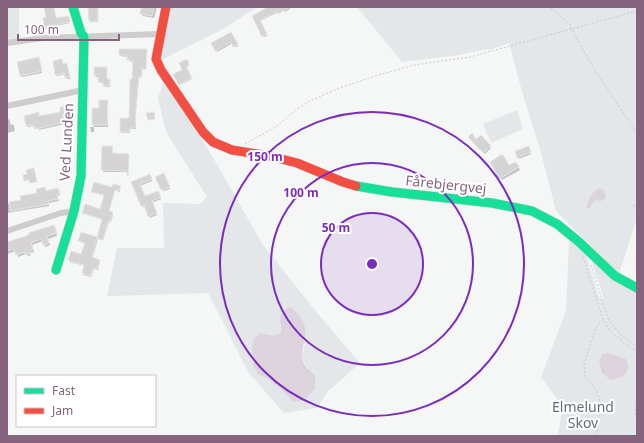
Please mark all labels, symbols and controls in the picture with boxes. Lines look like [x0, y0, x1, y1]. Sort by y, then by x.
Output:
scale bar [18, 16, 119, 42]
text: 100 m [24, 21, 59, 38]
street label: Ved Lunden [54, 103, 78, 181]
text: 150 m [247, 148, 283, 165]
street label: Fårebjergvej [404, 170, 488, 198]
text: 100 m [283, 184, 319, 201]
text: 50 m [322, 219, 350, 236]
centre of rings [365, 257, 379, 271]
legend [16, 375, 156, 427]
text: Fast [52, 382, 76, 399]
park label: Elmelund Skov [552, 397, 614, 432]
text: Jam [51, 402, 73, 419]

